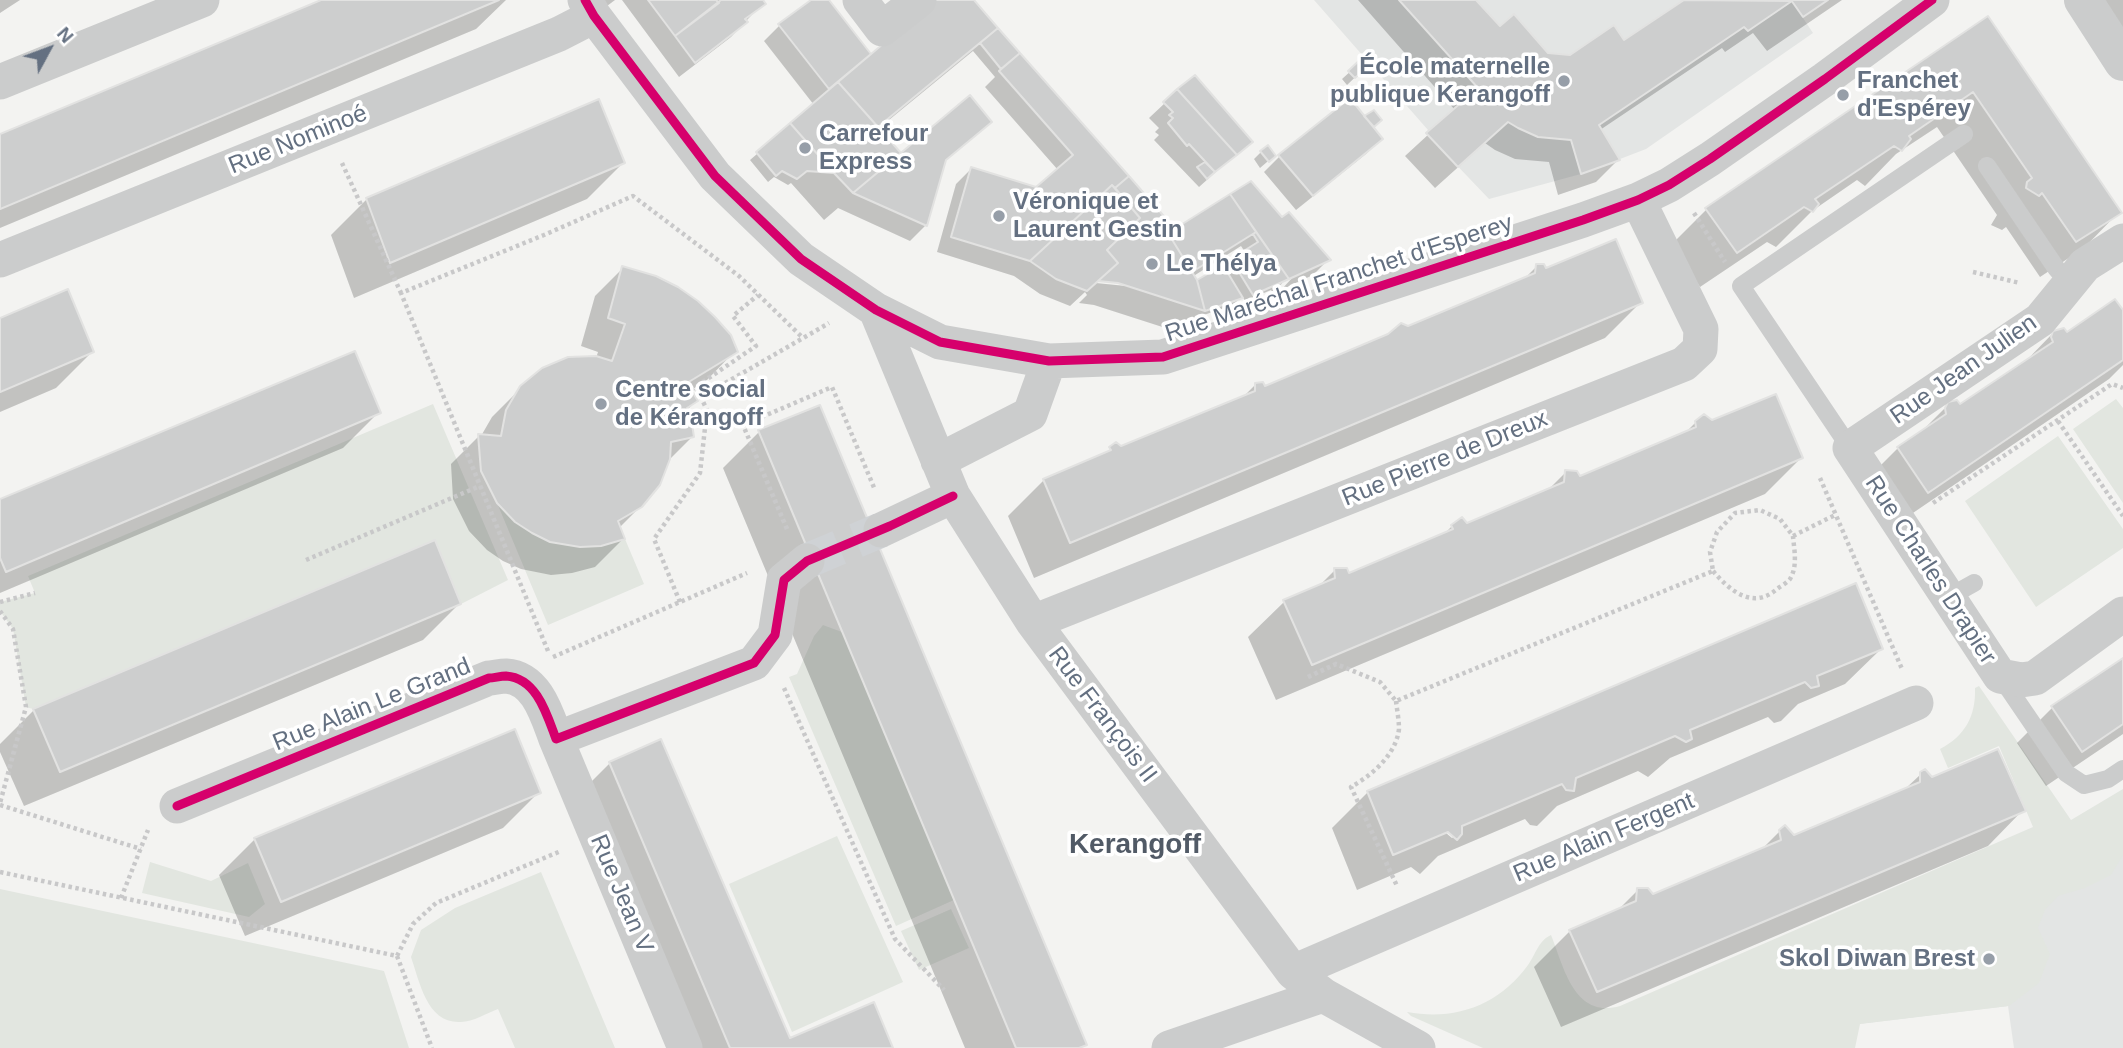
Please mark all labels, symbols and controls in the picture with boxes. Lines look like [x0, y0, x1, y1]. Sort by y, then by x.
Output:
north arrow [14, 14, 84, 84]
text: N [53, 23, 78, 47]
place label: École maternelle publique Kerangoff [1330, 53, 1550, 109]
place label: Franchet d'Espérey [1857, 67, 1971, 123]
marker: École maternelle publique Kerangoff [1556, 73, 1572, 89]
marker: Franchet d'Espérey [1835, 87, 1851, 103]
street label: Rue Nominoé [225, 99, 371, 181]
place label: Carrefour Express [819, 120, 928, 176]
marker: Carrefour Express [797, 140, 813, 156]
place label: Véronique et Laurent Gestin [1013, 188, 1182, 244]
marker: Véronique et Laurent Gestin [991, 208, 1007, 224]
street label: Rue Maréchal Franchet d'Esperey [1162, 209, 1516, 349]
place label: Le Thélya [1166, 250, 1277, 278]
marker: Le Thélya [1144, 256, 1160, 272]
street label: Rue Jean Julien [1885, 309, 2043, 431]
place label: Centre social de Kérangoff [615, 376, 766, 432]
marker: Centre social de Kérangoff [593, 396, 609, 412]
street label: Rue Pierre de Dreux [1338, 405, 1552, 513]
street label: Rue Charles Drapier [1858, 470, 2002, 670]
street label: Rue François II [1042, 641, 1162, 789]
street label: Rue Alain Le Grand [269, 652, 475, 758]
street label: Rue Alain Fergent [1509, 787, 1699, 889]
district label: Kerangoff [1069, 828, 1201, 862]
street label: Rue Jean V [583, 831, 659, 957]
place label: Skol Diwan Brest [1779, 945, 1975, 973]
marker: Skol Diwan Brest [1981, 951, 1997, 967]

